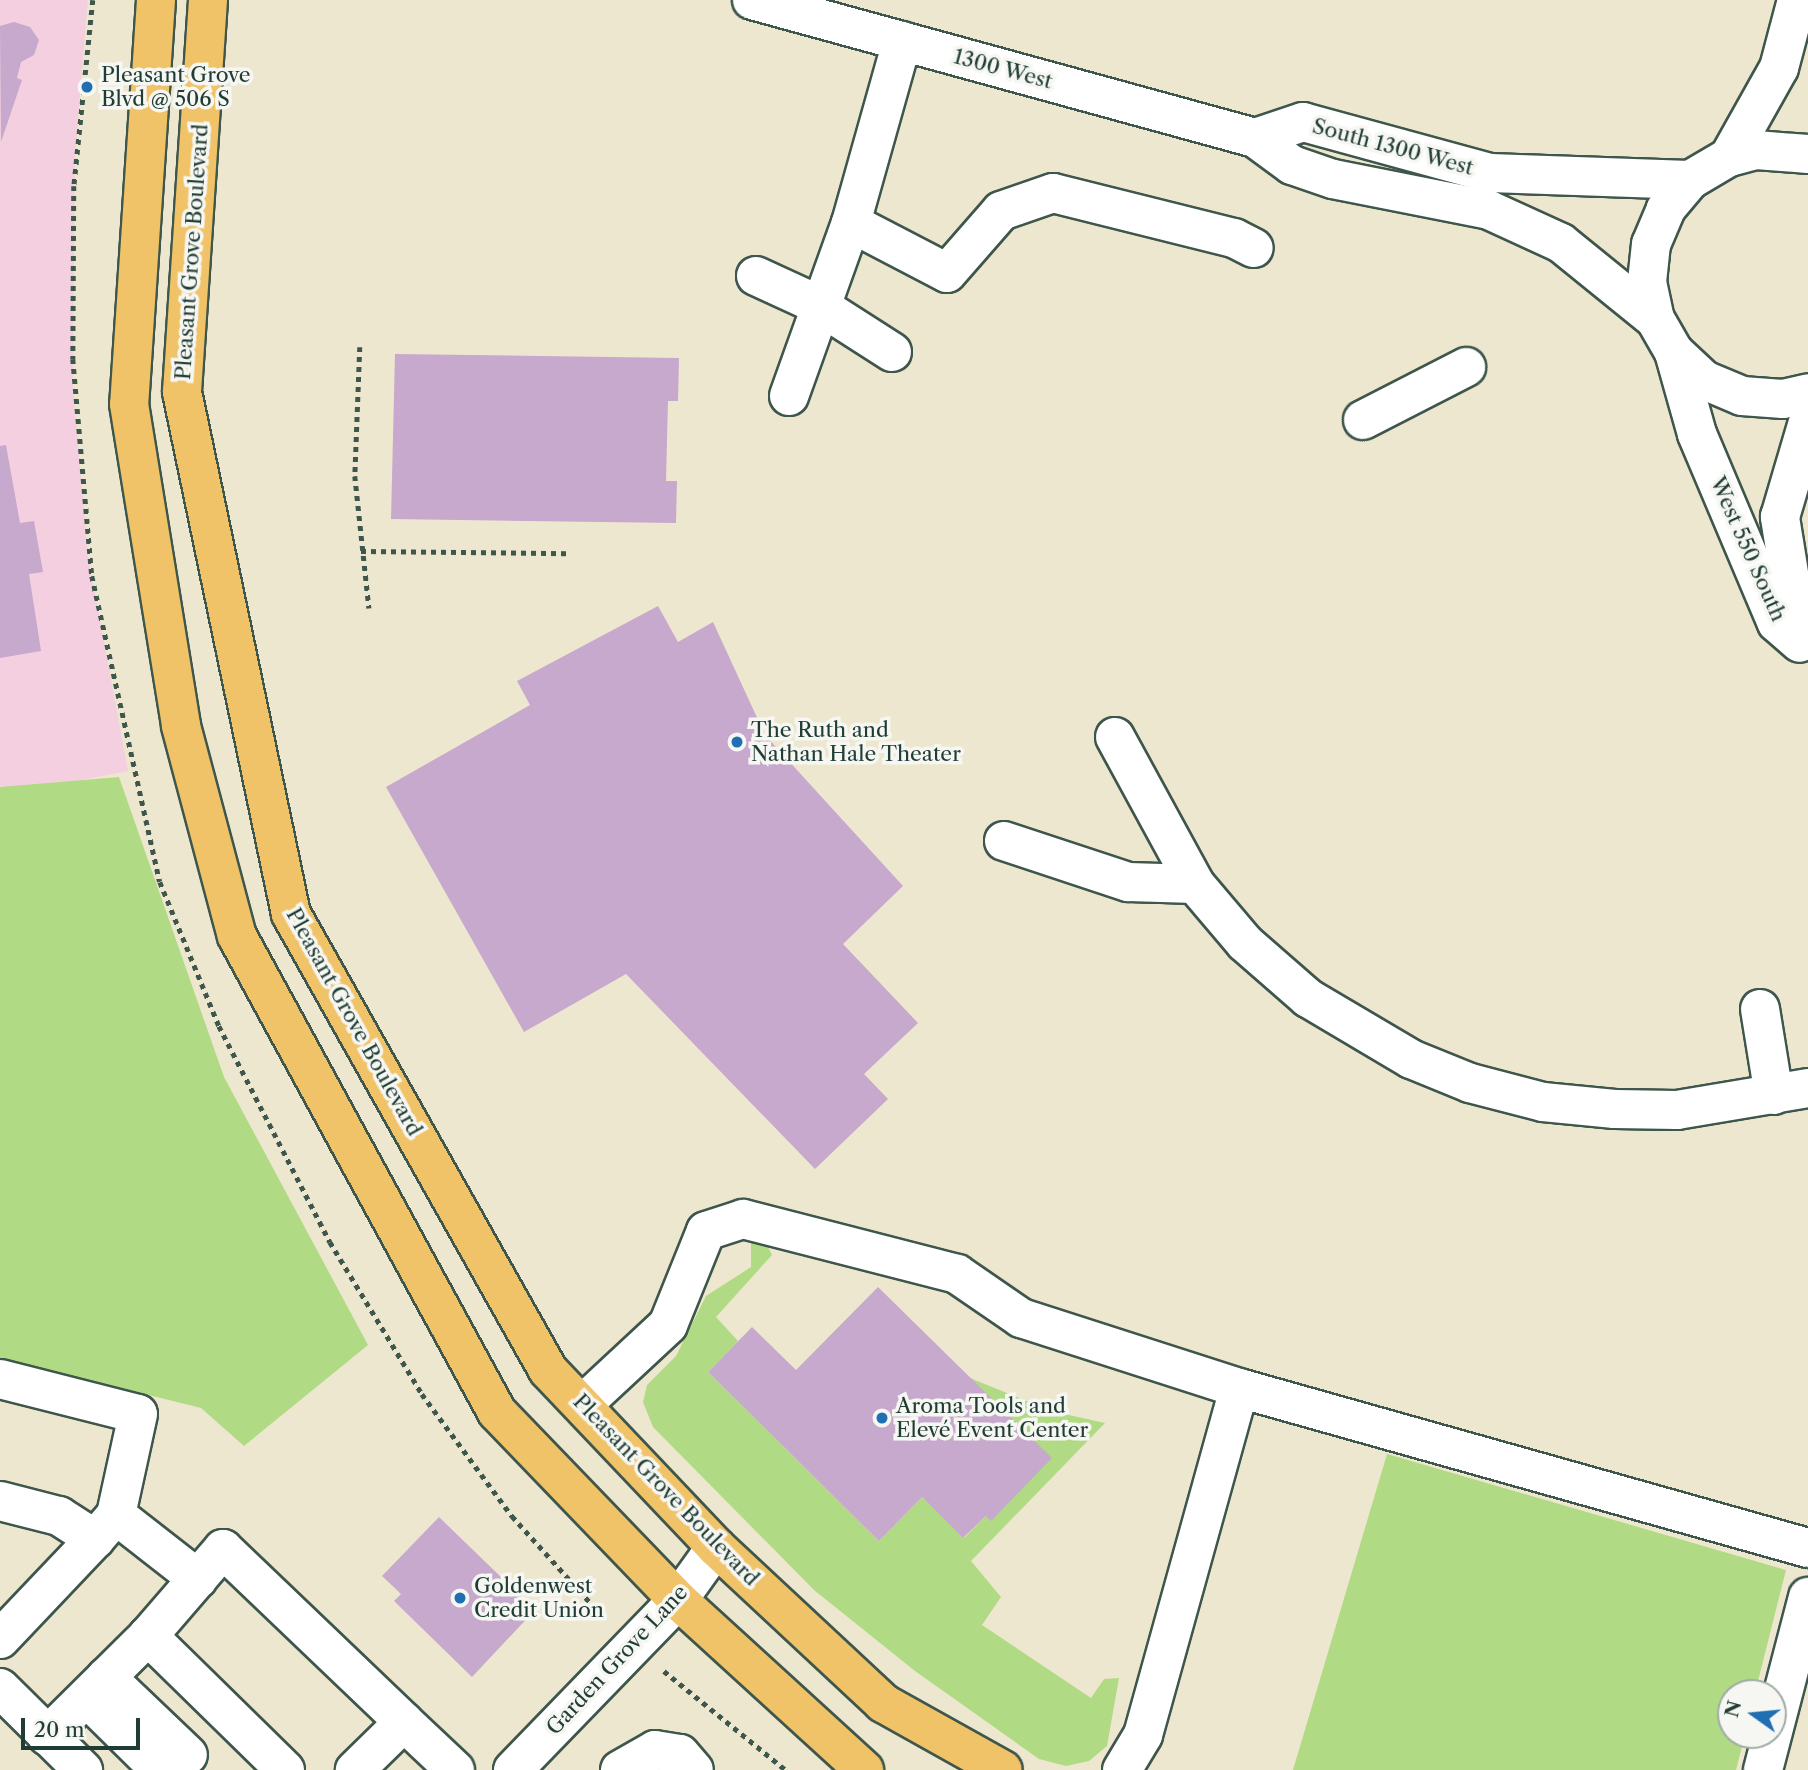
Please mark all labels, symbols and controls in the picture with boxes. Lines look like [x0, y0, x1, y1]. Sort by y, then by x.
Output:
street label: 1300 West [950, 44, 1056, 94]
place label: Pleasant Grove Blvd @ 506 S [101, 62, 251, 112]
marker: Pleasant Grove Blvd @ 506 S [79, 79, 95, 95]
street label: South 1300 West [1309, 113, 1477, 181]
street label: Pleasant Grove Boulevard [170, 123, 214, 381]
street label: West 550 South [1705, 473, 1791, 625]
place label: The Ruth and Nathan Hale Theater [751, 717, 962, 767]
marker: The Ruth and Nathan Hale Theater [729, 734, 745, 750]
street label: Pleasant Grove Boulevard [281, 904, 427, 1140]
street label: Pleasant Grove Boulevard [568, 1389, 764, 1591]
place label: Aroma Tools and Elevé Event Center [896, 1393, 1088, 1443]
marker: Aroma Tools and Elevé Event Center [874, 1410, 890, 1426]
place label: Goldenwest Credit Union [474, 1573, 604, 1623]
street label: Garden Grove Lane [541, 1580, 693, 1740]
marker: Goldenwest Credit Union [452, 1590, 468, 1606]
north arrow [1717, 1679, 1787, 1749]
text: N [1720, 1698, 1746, 1720]
scale bar [24, 1704, 144, 1748]
text: 20 m [34, 1717, 85, 1742]

